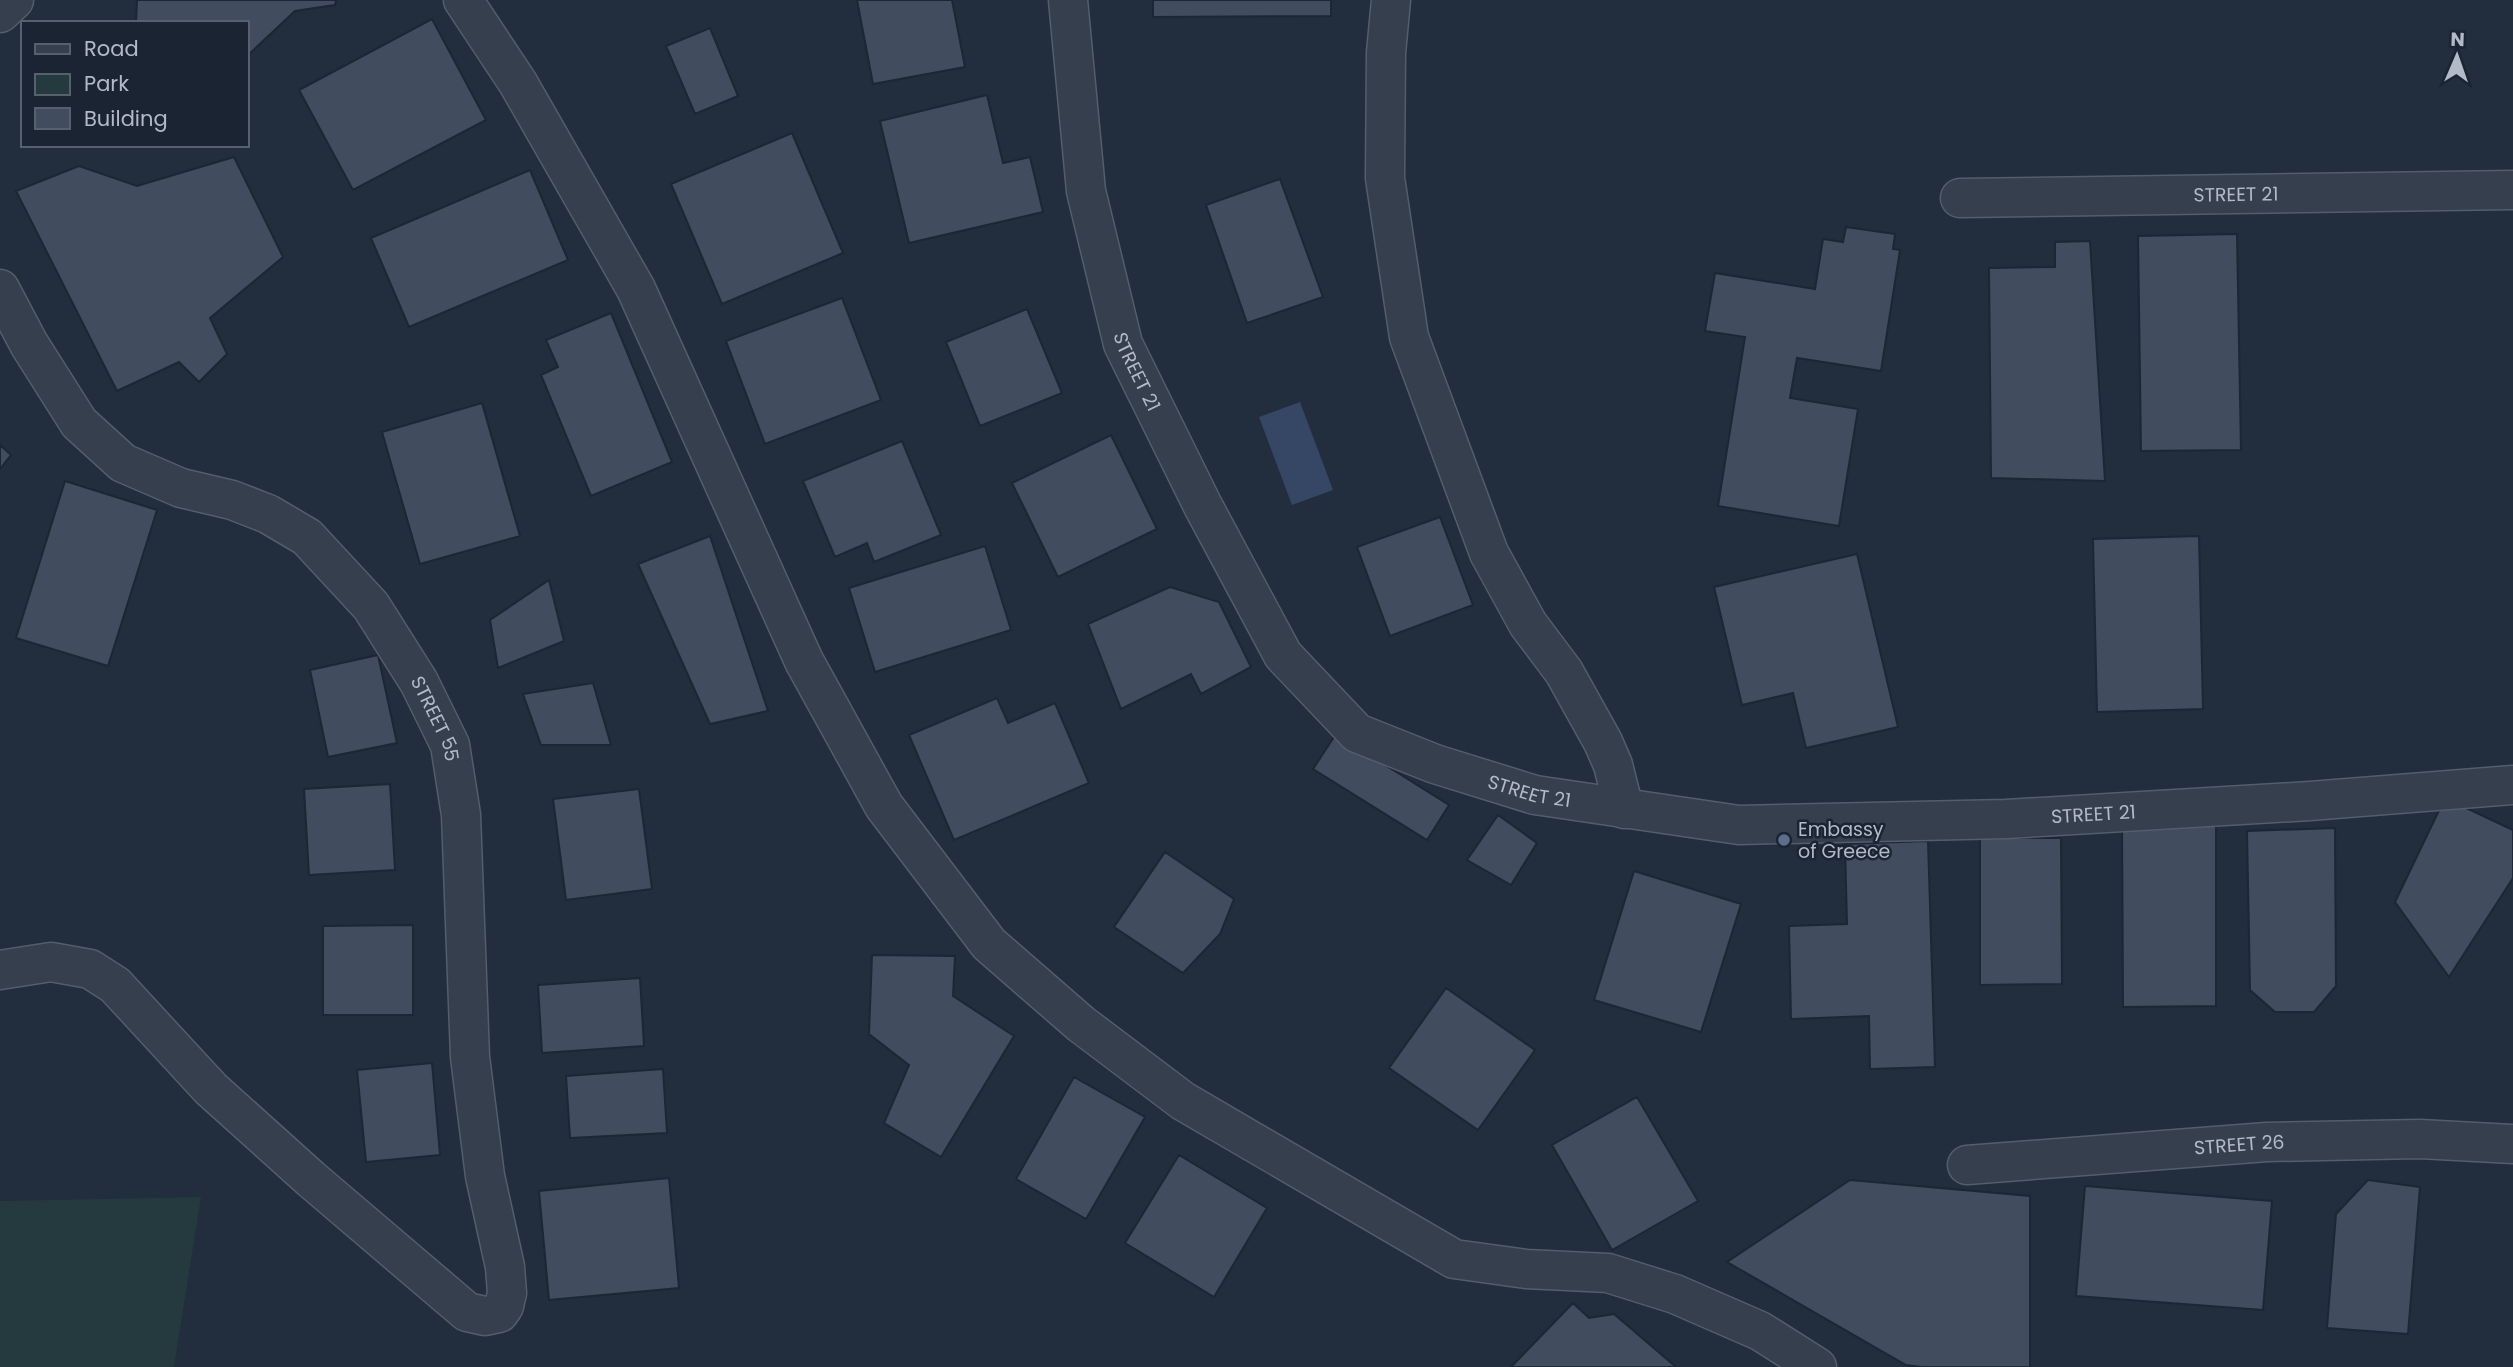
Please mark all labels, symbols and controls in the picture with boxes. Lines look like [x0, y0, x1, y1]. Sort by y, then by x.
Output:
legend [21, 21, 248, 147]
north arrow [2422, 21, 2492, 91]
text: N [2450, 26, 2465, 53]
text: Road [84, 34, 139, 63]
text: Park [84, 69, 129, 98]
text: Building [84, 104, 168, 133]
street label: STREET 21 [2193, 180, 2279, 209]
street label: STREET 21 [1107, 330, 1167, 416]
street label: STREET 55 [404, 671, 465, 763]
street label: STREET 21 [1484, 768, 1573, 814]
street label: STREET 21 [2050, 798, 2137, 830]
place label: Embassy of Greece [1798, 816, 1890, 865]
marker: Embassy of Greece [1776, 832, 1792, 848]
street label: STREET 26 [2193, 1129, 2285, 1162]

